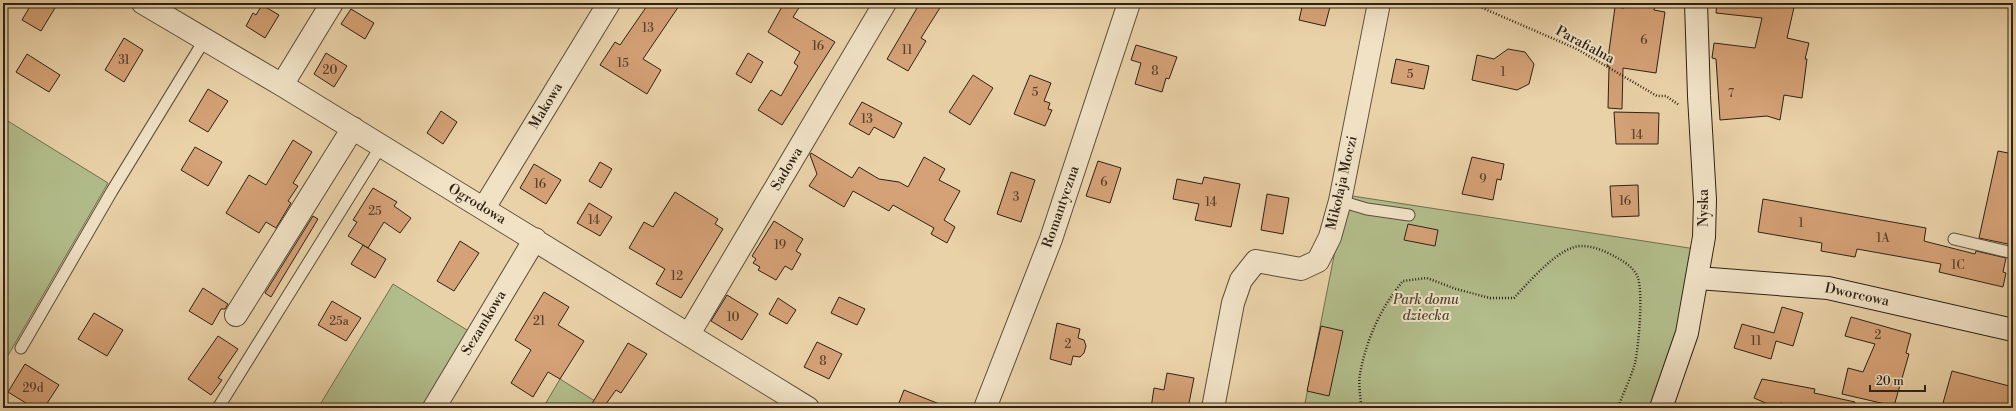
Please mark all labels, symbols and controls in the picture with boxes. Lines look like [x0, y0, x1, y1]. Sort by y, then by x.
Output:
house number: 13 [642, 21, 654, 36]
street label: Parafialna [1552, 22, 1618, 68]
house number: 6 [1640, 33, 1648, 48]
house number: 16 [812, 39, 824, 54]
house number: 11 [902, 43, 913, 58]
house number: 31 [118, 53, 131, 68]
house number: 15 [617, 56, 629, 71]
house number: 20 [323, 63, 337, 78]
house number: 8 [1151, 64, 1159, 79]
house number: 1 [1500, 65, 1506, 80]
house number: 5 [1407, 67, 1414, 82]
street label: Makowa [525, 79, 567, 133]
house number: 5 [1032, 85, 1039, 100]
house number: 7 [1728, 86, 1734, 101]
house number: 13 [861, 112, 873, 127]
house number: 14 [1631, 128, 1643, 143]
street label: Mikołaja Moczi [1322, 134, 1362, 232]
street label: Sadowa [767, 143, 807, 194]
street label: Romantyczna [1039, 163, 1084, 250]
house number: 9 [1479, 172, 1487, 187]
house number: 6 [1100, 175, 1108, 190]
house number: 16 [534, 177, 546, 192]
street label: Ogrodowa [445, 180, 510, 229]
street label: Nyska [1695, 188, 1713, 227]
house number: 3 [1013, 190, 1020, 205]
house number: 16 [1619, 194, 1631, 209]
house number: 14 [1205, 195, 1217, 210]
house number: 25 [368, 204, 382, 219]
house number: 14 [588, 213, 600, 228]
house number: 1 [1798, 216, 1804, 231]
house number: 1A [1876, 231, 1890, 246]
house number: 19 [774, 238, 786, 253]
house number: 1C [1951, 258, 1965, 273]
house number: 12 [671, 269, 683, 284]
street label: Dworcowa [1823, 279, 1892, 311]
street label: Sezamkowa [458, 286, 511, 359]
park label: Park domu dziecka [1392, 291, 1459, 325]
house number: 10 [727, 310, 739, 325]
house number: 25a [329, 314, 350, 329]
house number: 21 [533, 314, 546, 329]
house number: 2 [1875, 328, 1882, 343]
house number: 11 [1751, 334, 1762, 349]
house number: 2 [1065, 337, 1072, 352]
house number: 8 [819, 354, 827, 369]
scale bar [1870, 367, 1925, 393]
text: 20 m [1876, 374, 1904, 389]
house number: 29d [23, 381, 44, 396]

